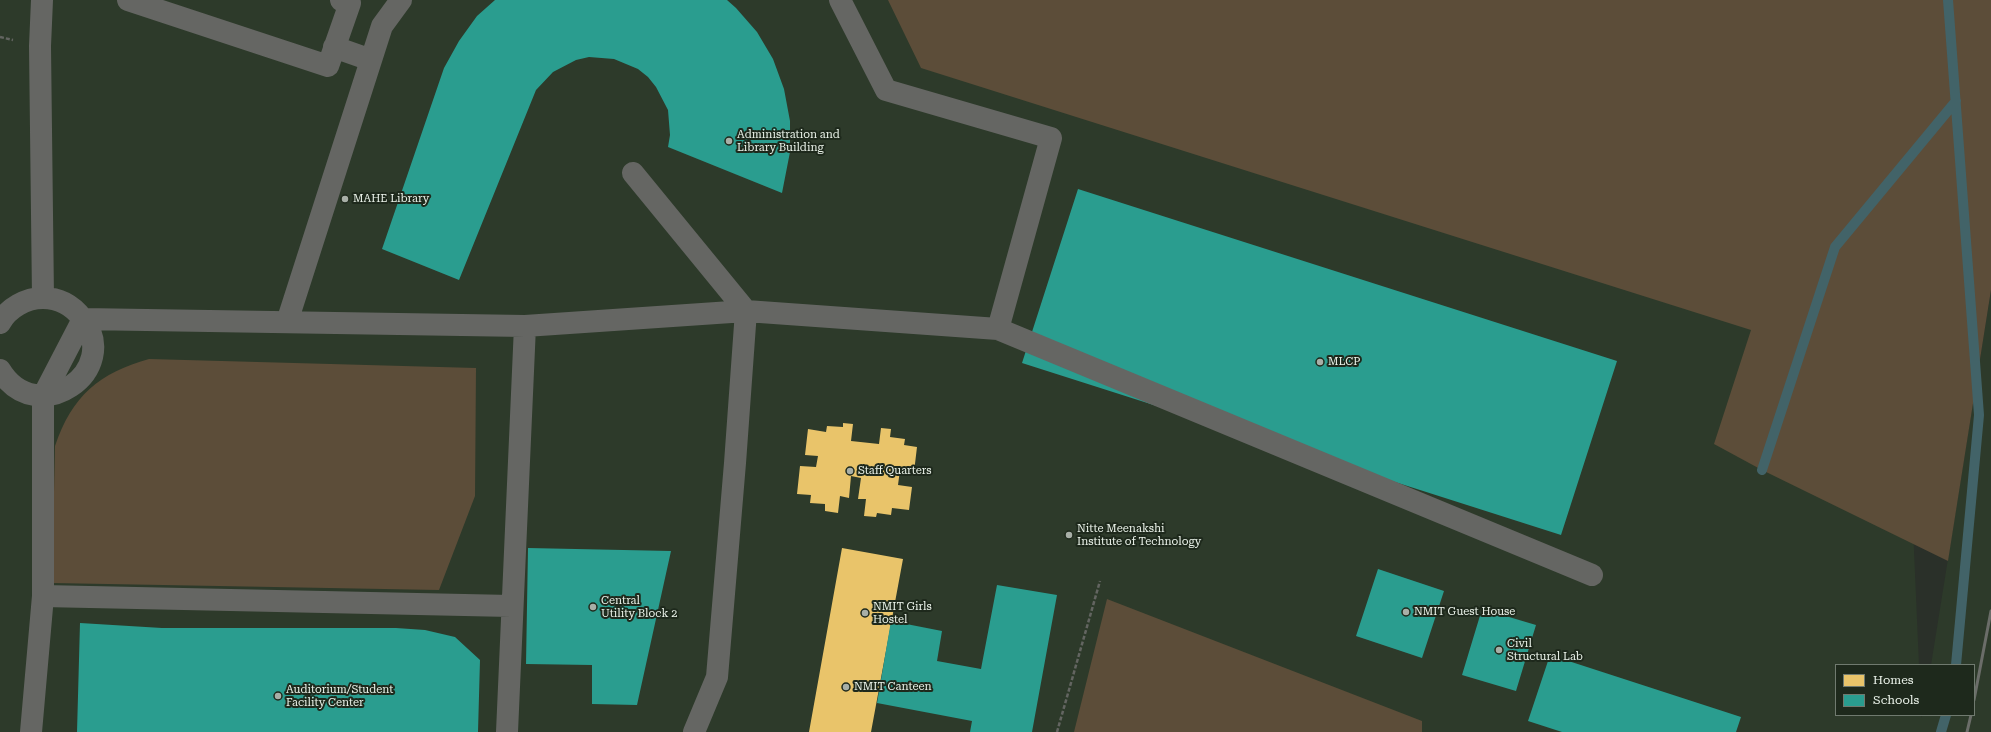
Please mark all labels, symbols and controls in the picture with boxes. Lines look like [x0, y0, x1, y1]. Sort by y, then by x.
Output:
place label: Administration and Library Building [737, 128, 840, 154]
marker: Administration and Library Building [724, 136, 734, 146]
place label: MAHE Library [353, 192, 429, 206]
marker: MAHE Library [340, 194, 350, 204]
place label: MLCP [1328, 355, 1360, 369]
marker: MLCP [1315, 357, 1325, 367]
place label: Staff Quarters [858, 464, 932, 478]
marker: Staff Quarters [845, 466, 855, 476]
place label: Nitte Meenakshi Institute of Technology [1077, 522, 1201, 548]
marker: Nitte Meenakshi Institute of Technology [1064, 530, 1074, 540]
place label: Central Utility Block 2 [601, 594, 677, 620]
place label: NMIT Girls Hostel [873, 600, 932, 626]
marker: Central Utility Block 2 [588, 602, 598, 612]
place label: NMIT Guest House [1414, 605, 1515, 619]
marker: NMIT Guest House [1401, 607, 1411, 617]
marker: NMIT Girls Hostel [860, 608, 870, 618]
place label: Civil Structural Lab [1507, 637, 1583, 663]
marker: Civil Structural Lab [1494, 645, 1504, 655]
legend [1835, 664, 1975, 716]
text: Homes [1873, 673, 1913, 687]
place label: NMIT Canteen [854, 680, 932, 694]
marker: NMIT Canteen [841, 682, 851, 692]
place label: Auditorium/Student Facility Center [286, 683, 393, 709]
marker: Auditorium/Student Facility Center [273, 691, 283, 701]
text: Schools [1873, 693, 1919, 707]

